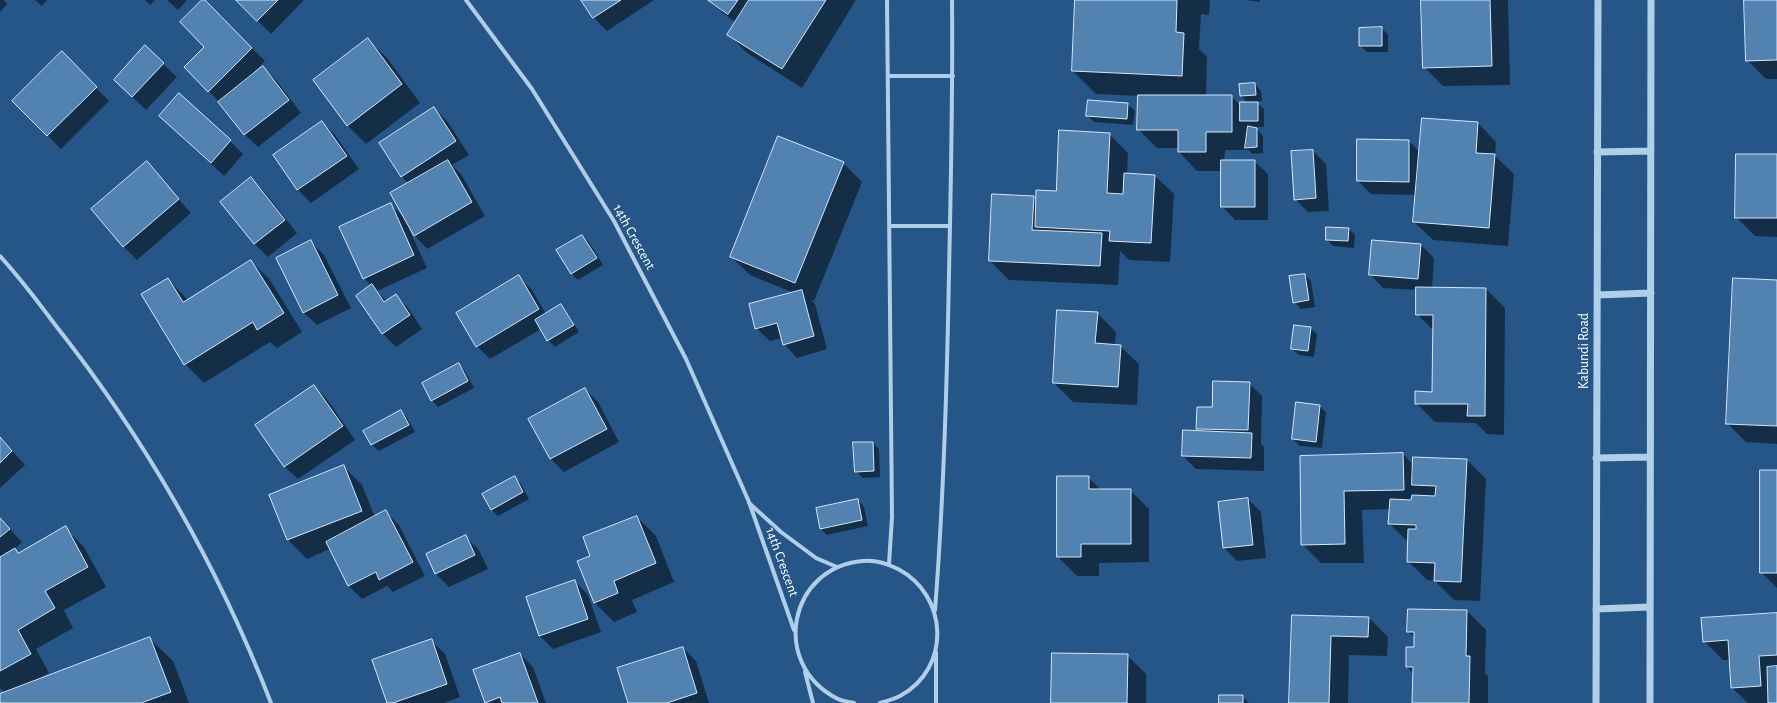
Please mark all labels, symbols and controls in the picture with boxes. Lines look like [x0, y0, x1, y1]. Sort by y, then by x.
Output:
street label: 14th Crescent [609, 201, 659, 273]
street label: Kabundi Road [1576, 313, 1592, 389]
street label: 14th Crescent [762, 525, 802, 599]

